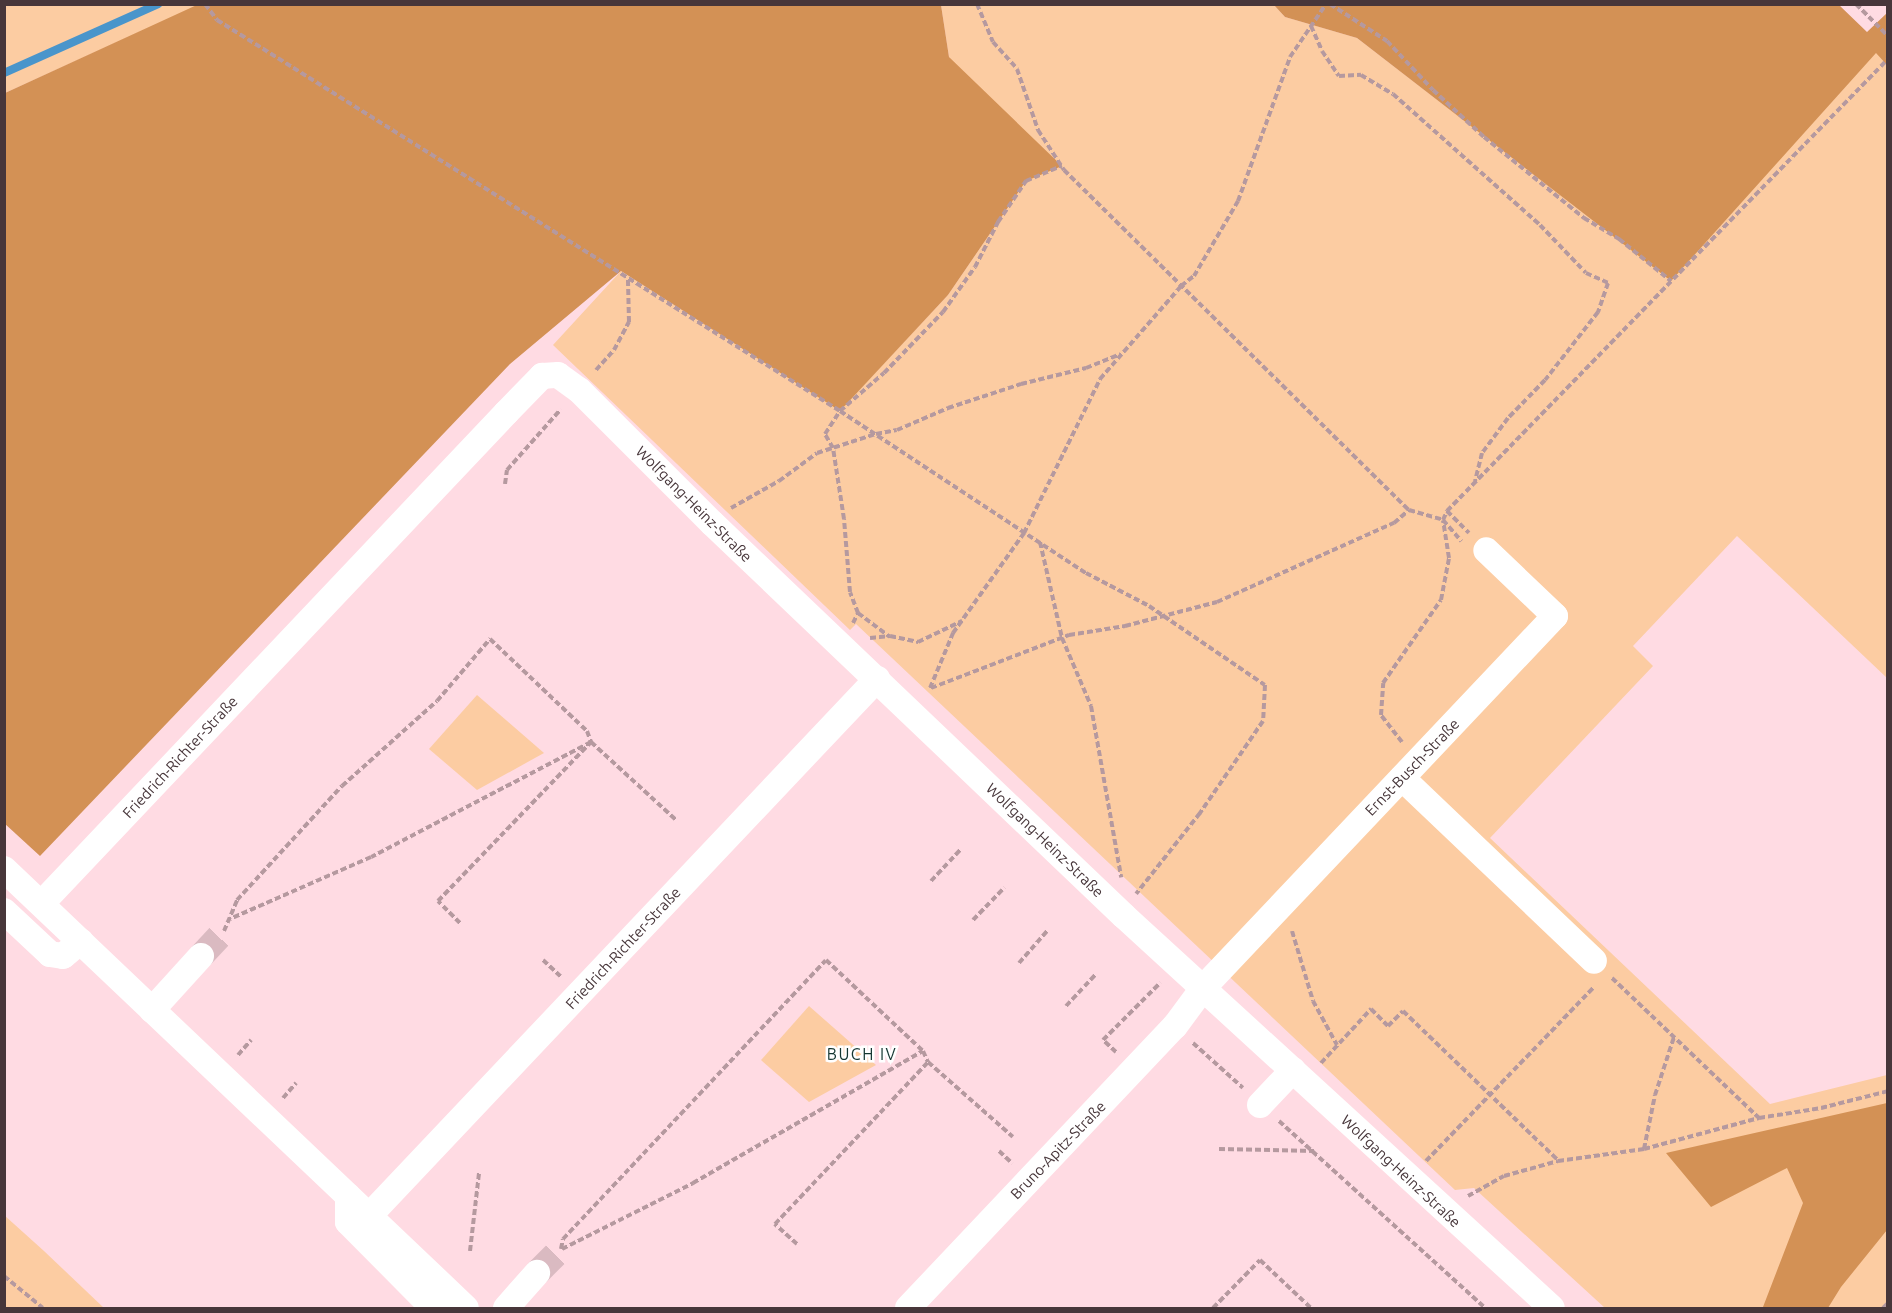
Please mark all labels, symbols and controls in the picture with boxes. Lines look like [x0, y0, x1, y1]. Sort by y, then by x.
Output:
street label: Wolfgang-Heinz-Straße [632, 442, 756, 566]
street label: Friedrich-Richter-Straße [119, 692, 241, 822]
street label: Ernst-Busch-Straße [1361, 715, 1463, 819]
street label: Wolfgang-Heinz-Straße [982, 779, 1108, 901]
street label: Friedrich-Richter-Straße [562, 883, 684, 1013]
district label: BUCH IV [827, 1044, 897, 1064]
street label: Bruno-Apitz-Straße [1007, 1097, 1109, 1203]
street label: Wolfgang-Heinz-Straße [1338, 1111, 1464, 1231]

